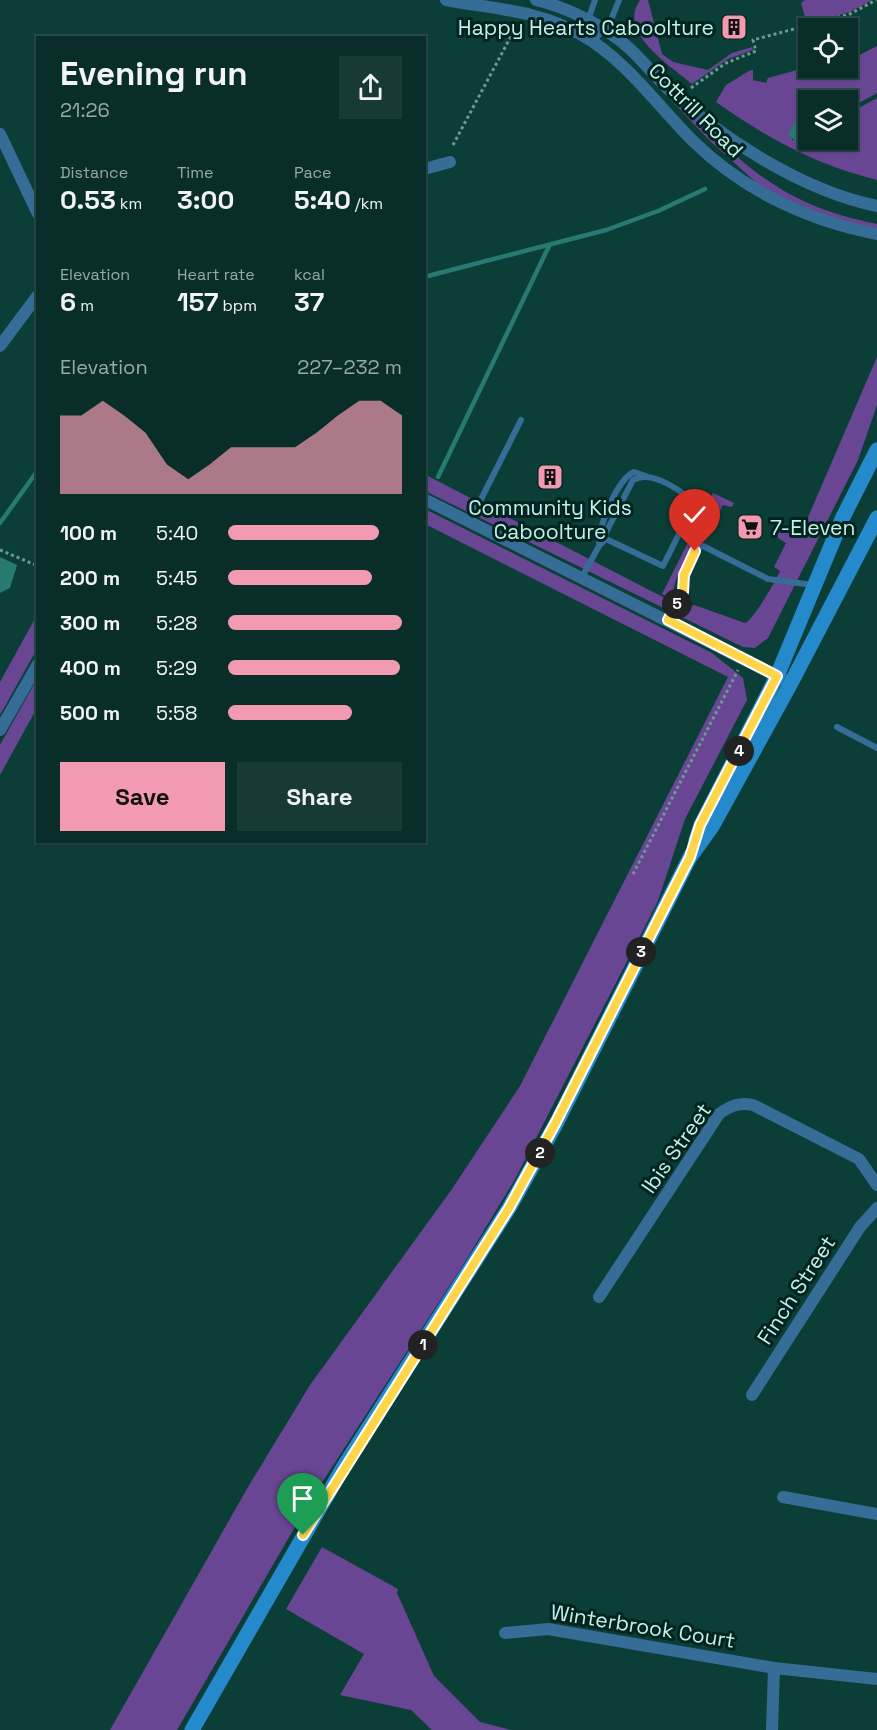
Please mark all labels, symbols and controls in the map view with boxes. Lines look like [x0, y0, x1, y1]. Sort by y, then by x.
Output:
building icon: Happy Hearts Caboolture [719, 12, 749, 42]
place label: Happy Hearts Caboolture [458, 14, 714, 41]
map controls [798, 18, 858, 150]
button: locate [798, 18, 858, 78]
text: Evening run [60, 53, 248, 95]
button: share [339, 56, 402, 119]
street label: Cottrill Road [643, 57, 749, 163]
button: layers [798, 90, 858, 150]
text: 21:26 [60, 97, 110, 123]
text: Distance [60, 162, 128, 183]
text: Time [177, 162, 213, 183]
text: Pace [294, 162, 331, 183]
text: 0.53 [60, 183, 116, 217]
text: 3:00 [177, 183, 234, 217]
text: 5:40 [294, 183, 351, 217]
text: km [116, 193, 142, 214]
text: /km [351, 193, 383, 214]
text: Elevation [60, 264, 130, 285]
text: Heart rate [177, 264, 255, 285]
text: kcal [294, 264, 325, 285]
text: 6 [60, 285, 76, 319]
text: 157 [177, 285, 218, 319]
text: 37 [294, 285, 324, 319]
text: m [76, 295, 94, 316]
text: bpm [218, 295, 257, 316]
text: Elevation [60, 354, 148, 380]
text: 227–232 m [297, 354, 402, 380]
building icon: Community Kids Caboolture [535, 462, 565, 492]
pin [669, 489, 720, 551]
place label: Community Kids Caboolture [468, 494, 632, 545]
icon: check [678, 498, 711, 531]
supermarket icon: 7-Eleven [735, 512, 765, 542]
place label: 7-Eleven [770, 514, 855, 541]
text: 100 m [60, 520, 117, 546]
text: 5:40 [156, 520, 198, 546]
text: 200 m [60, 565, 120, 591]
text: 5:45 [156, 565, 198, 591]
pin: 5 [662, 589, 692, 619]
text: 5 [672, 593, 682, 614]
text: 300 m [60, 610, 120, 636]
text: 5:28 [156, 610, 198, 636]
text: 400 m [60, 655, 121, 681]
text: 5:29 [156, 655, 197, 681]
text: 500 m [60, 700, 120, 726]
text: 5:58 [156, 700, 197, 726]
pin: 4 [724, 736, 754, 766]
text: 4 [734, 740, 744, 761]
button: Save [60, 762, 225, 831]
button: Share [237, 762, 402, 831]
pin: 3 [626, 937, 656, 967]
text: 3 [636, 941, 646, 962]
street label: Ibis Street [635, 1097, 717, 1199]
pin: 2 [525, 1138, 555, 1168]
text: 2 [535, 1142, 545, 1163]
street label: Finch Street [751, 1230, 841, 1350]
pin: 1 [408, 1330, 438, 1360]
text: 1 [419, 1334, 427, 1355]
pin [277, 1473, 328, 1535]
icon: arrive [286, 1482, 319, 1515]
street label: Winterbrook Court [549, 1598, 737, 1654]

